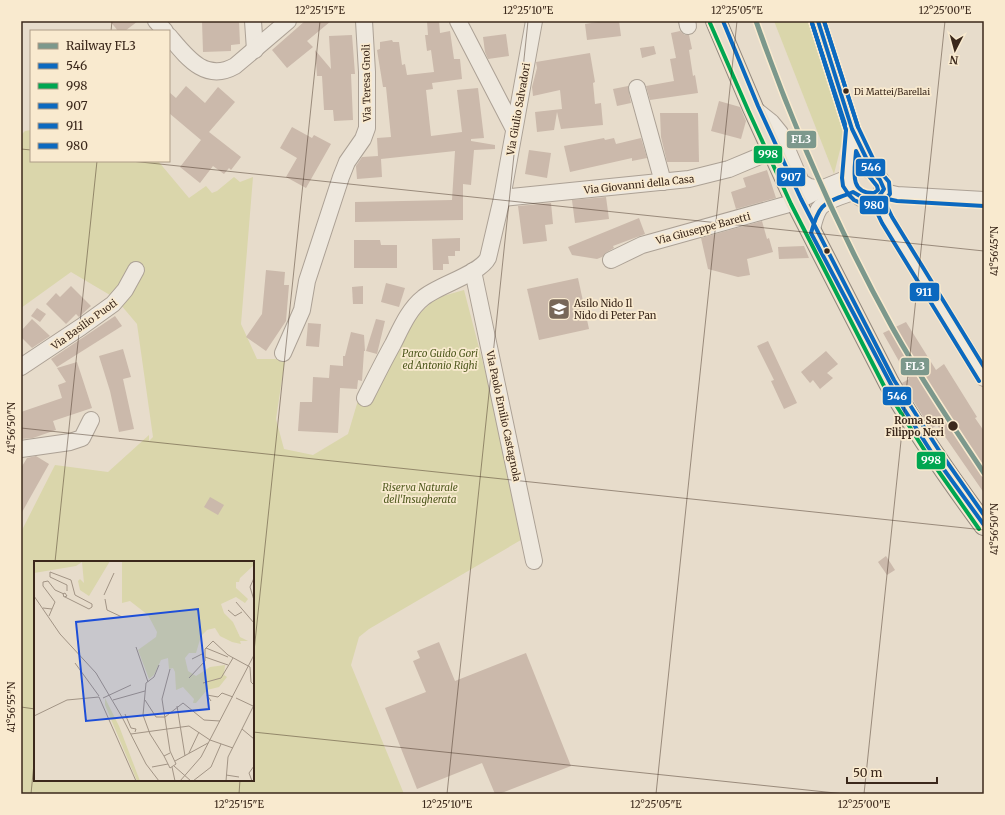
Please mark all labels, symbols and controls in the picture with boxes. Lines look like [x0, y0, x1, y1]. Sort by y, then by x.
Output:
text: 12°25'15"E [295, 4, 345, 17]
text: 12°25'10"E [503, 4, 554, 17]
text: 12°25'05"E [711, 4, 763, 17]
text: 12°25'00"E [919, 4, 972, 17]
legend [30, 30, 170, 162]
north arrow [935, 30, 975, 70]
text: Railway FL3 [66, 38, 136, 53]
street label: Via Teresa Gnoli [359, 44, 374, 123]
text: N [949, 52, 959, 67]
text: 546 [66, 58, 87, 73]
street label: Via Giulio Salvadori [504, 62, 533, 157]
text: 998 [66, 78, 88, 93]
marker: Di Mattei/Barellai [841, 86, 851, 96]
place label: Di Mattei/Barellai [854, 86, 930, 97]
text: 907 [66, 98, 88, 113]
text: 911 [66, 118, 84, 133]
line badge: FL3 [786, 130, 817, 149]
text: FL3 [791, 132, 811, 146]
text: 980 [66, 138, 88, 153]
line badge: 998 [753, 145, 783, 164]
text: 998 [758, 147, 778, 161]
line badge: 546 [855, 158, 886, 177]
text: 546 [861, 160, 881, 174]
line badge: 907 [776, 167, 806, 187]
text: 907 [781, 170, 802, 184]
street label: Via Giovanni della Casa [582, 172, 696, 197]
line badge: 980 [859, 195, 889, 215]
text: 980 [864, 198, 884, 212]
street label: Via Giuseppe Baretti [653, 210, 752, 248]
text: 41°56'45"N [988, 226, 1001, 276]
unlabelled marker [822, 246, 832, 256]
line badge: 911 [909, 282, 940, 302]
text: 911 [916, 285, 932, 299]
street label: Via Basilio Puoti [48, 296, 120, 353]
school or university icon: Asilo Nido Il Nido di Peter Pan [546, 296, 572, 322]
place label: Asilo Nido Il Nido di Peter Pan [573, 297, 657, 322]
park label: Parco Guido Gori ed Antonio Righi [402, 347, 478, 372]
street label: Via Paolo Emilio Castagnola [483, 348, 524, 483]
line badge: FL3 [900, 357, 930, 376]
text: FL3 [905, 359, 925, 373]
line badge: 546 [882, 386, 912, 406]
text: 546 [887, 389, 907, 403]
text: 41°56'50"N [5, 402, 18, 454]
place label: Roma San Filippo Neri [886, 414, 945, 439]
marker: Roma San Filippo Neri [946, 419, 960, 433]
line badge: 998 [916, 451, 946, 470]
text: 998 [921, 453, 941, 467]
park label: Riserva Naturale dell'Insugherata [382, 481, 458, 506]
text: 41°56'50"N [988, 503, 1001, 555]
inset map [34, 561, 254, 781]
text: 41°56'55"N [5, 681, 18, 732]
scale bar [847, 759, 937, 785]
text: 50 m [853, 765, 882, 780]
text: 12°25'15"E [214, 798, 264, 811]
text: 12°25'10"E [422, 798, 473, 811]
text: 12°25'05"E [630, 798, 682, 811]
text: 12°25'00"E [838, 798, 891, 811]

